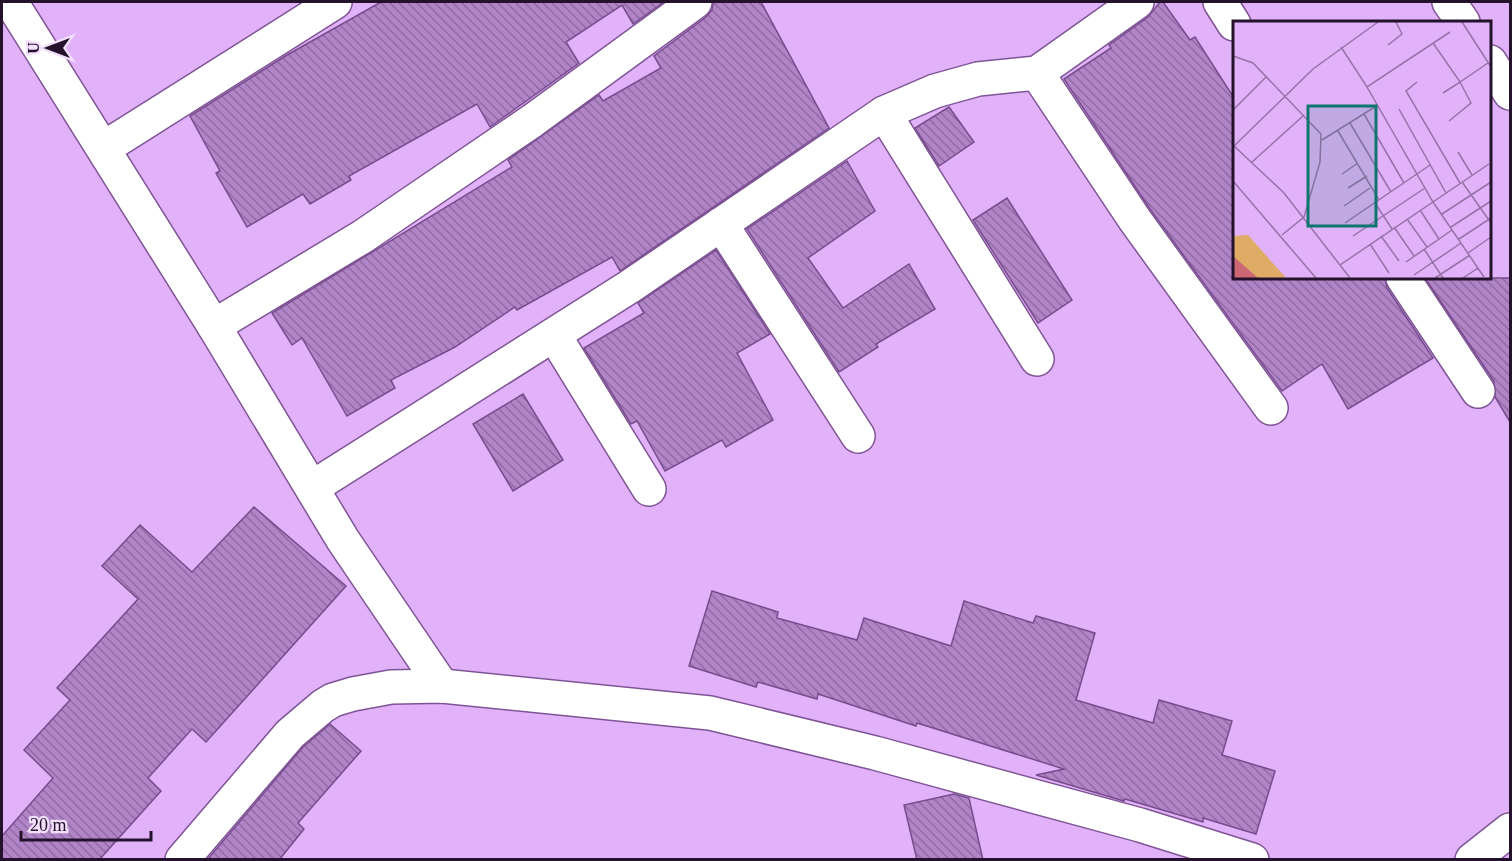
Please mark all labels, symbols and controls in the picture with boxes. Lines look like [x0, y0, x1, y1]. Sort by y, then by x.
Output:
north arrow [18, 18, 78, 78]
inset map [1233, 21, 1491, 279]
text: U [25, 42, 42, 54]
scale bar [21, 804, 152, 842]
text: 20 m [30, 815, 67, 835]

